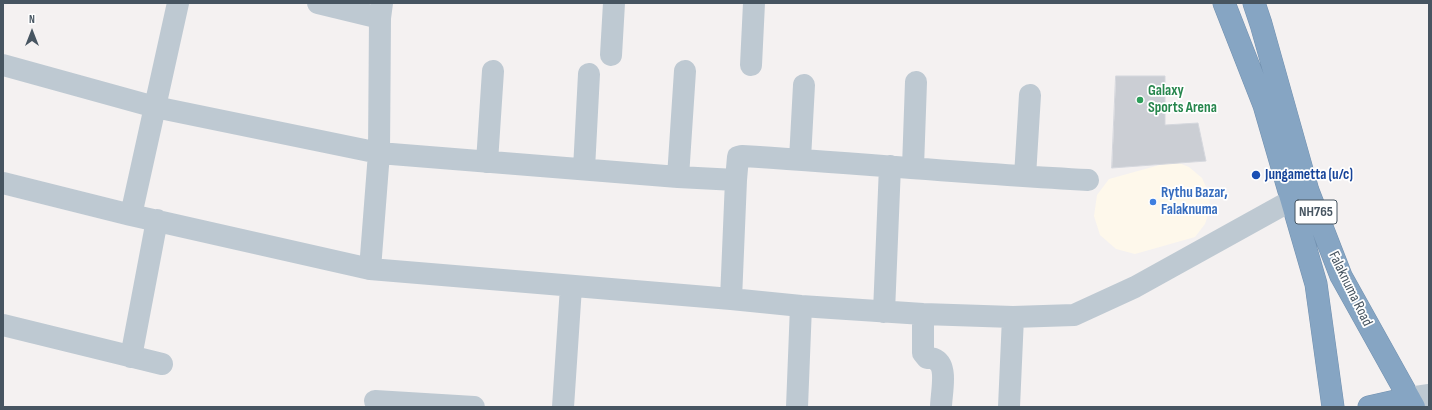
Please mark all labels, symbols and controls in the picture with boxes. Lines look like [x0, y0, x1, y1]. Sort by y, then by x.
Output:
north arrow [12, 12, 52, 52]
text: N [29, 13, 35, 26]
place label: Galaxy Sports Arena [1148, 82, 1217, 117]
marker: Galaxy Sports Arena [1135, 95, 1145, 105]
place label: Jungametta (u/c) [1265, 166, 1353, 184]
marker: Jungametta (u/c) [1250, 169, 1262, 181]
place label: Rythu Bazar, Falaknuma [1161, 184, 1228, 219]
marker: Rythu Bazar, Falaknuma [1148, 197, 1158, 207]
road number: NH765 [1295, 200, 1337, 224]
street label: Falaknuma Road [1324, 249, 1376, 329]

